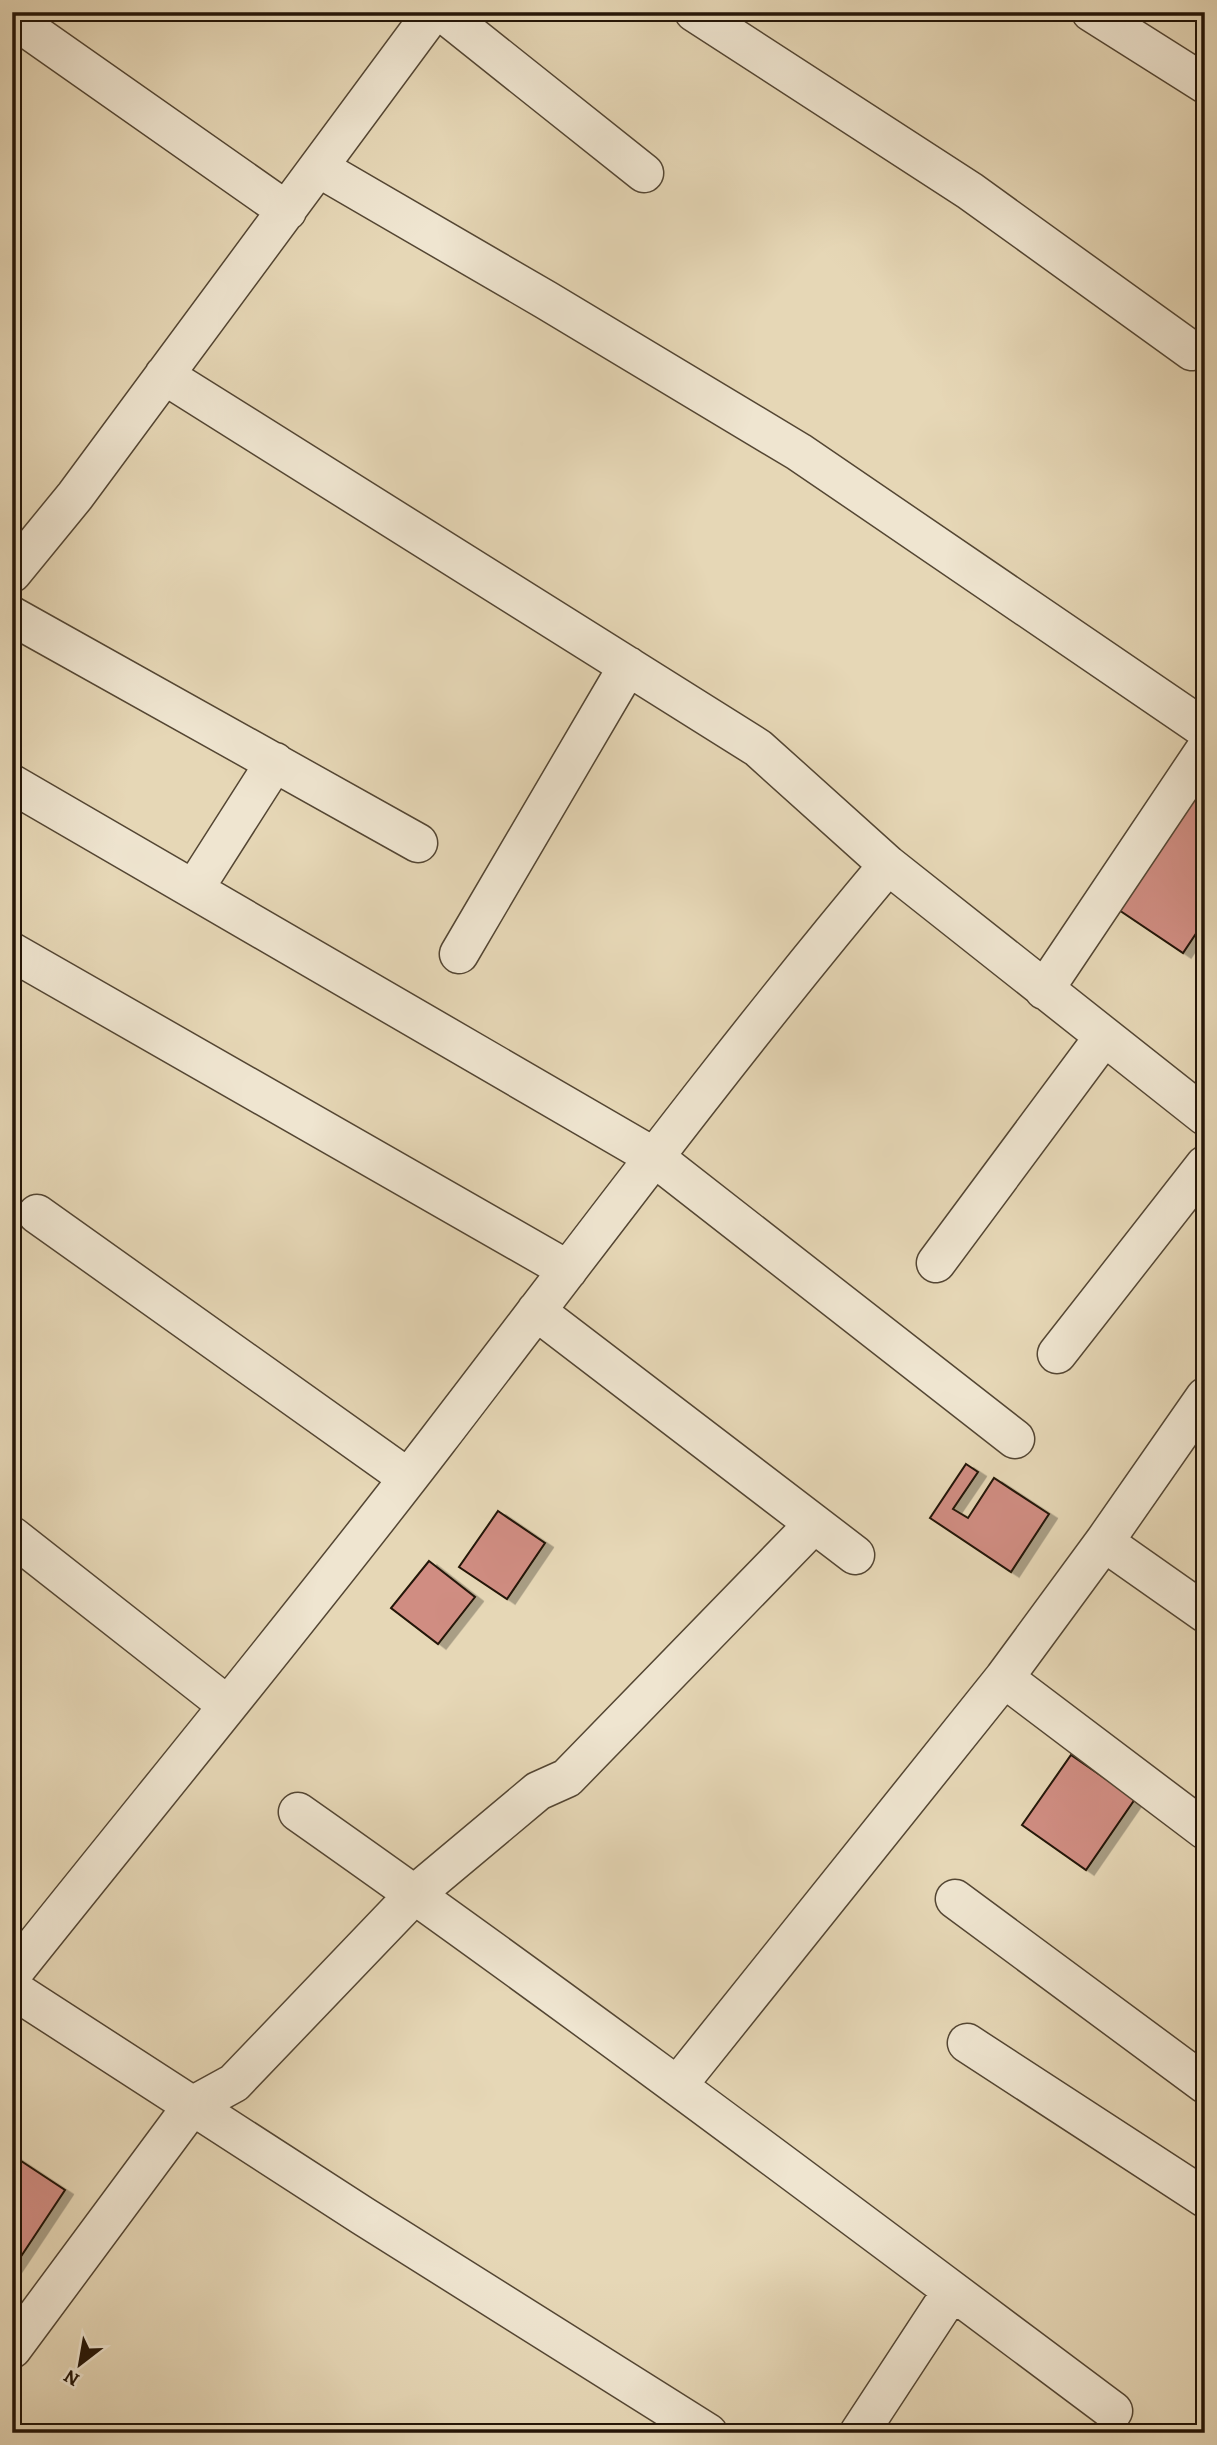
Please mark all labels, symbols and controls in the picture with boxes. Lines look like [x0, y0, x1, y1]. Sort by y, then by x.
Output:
north arrow [46, 2330, 116, 2400]
text: N [59, 2363, 84, 2392]

